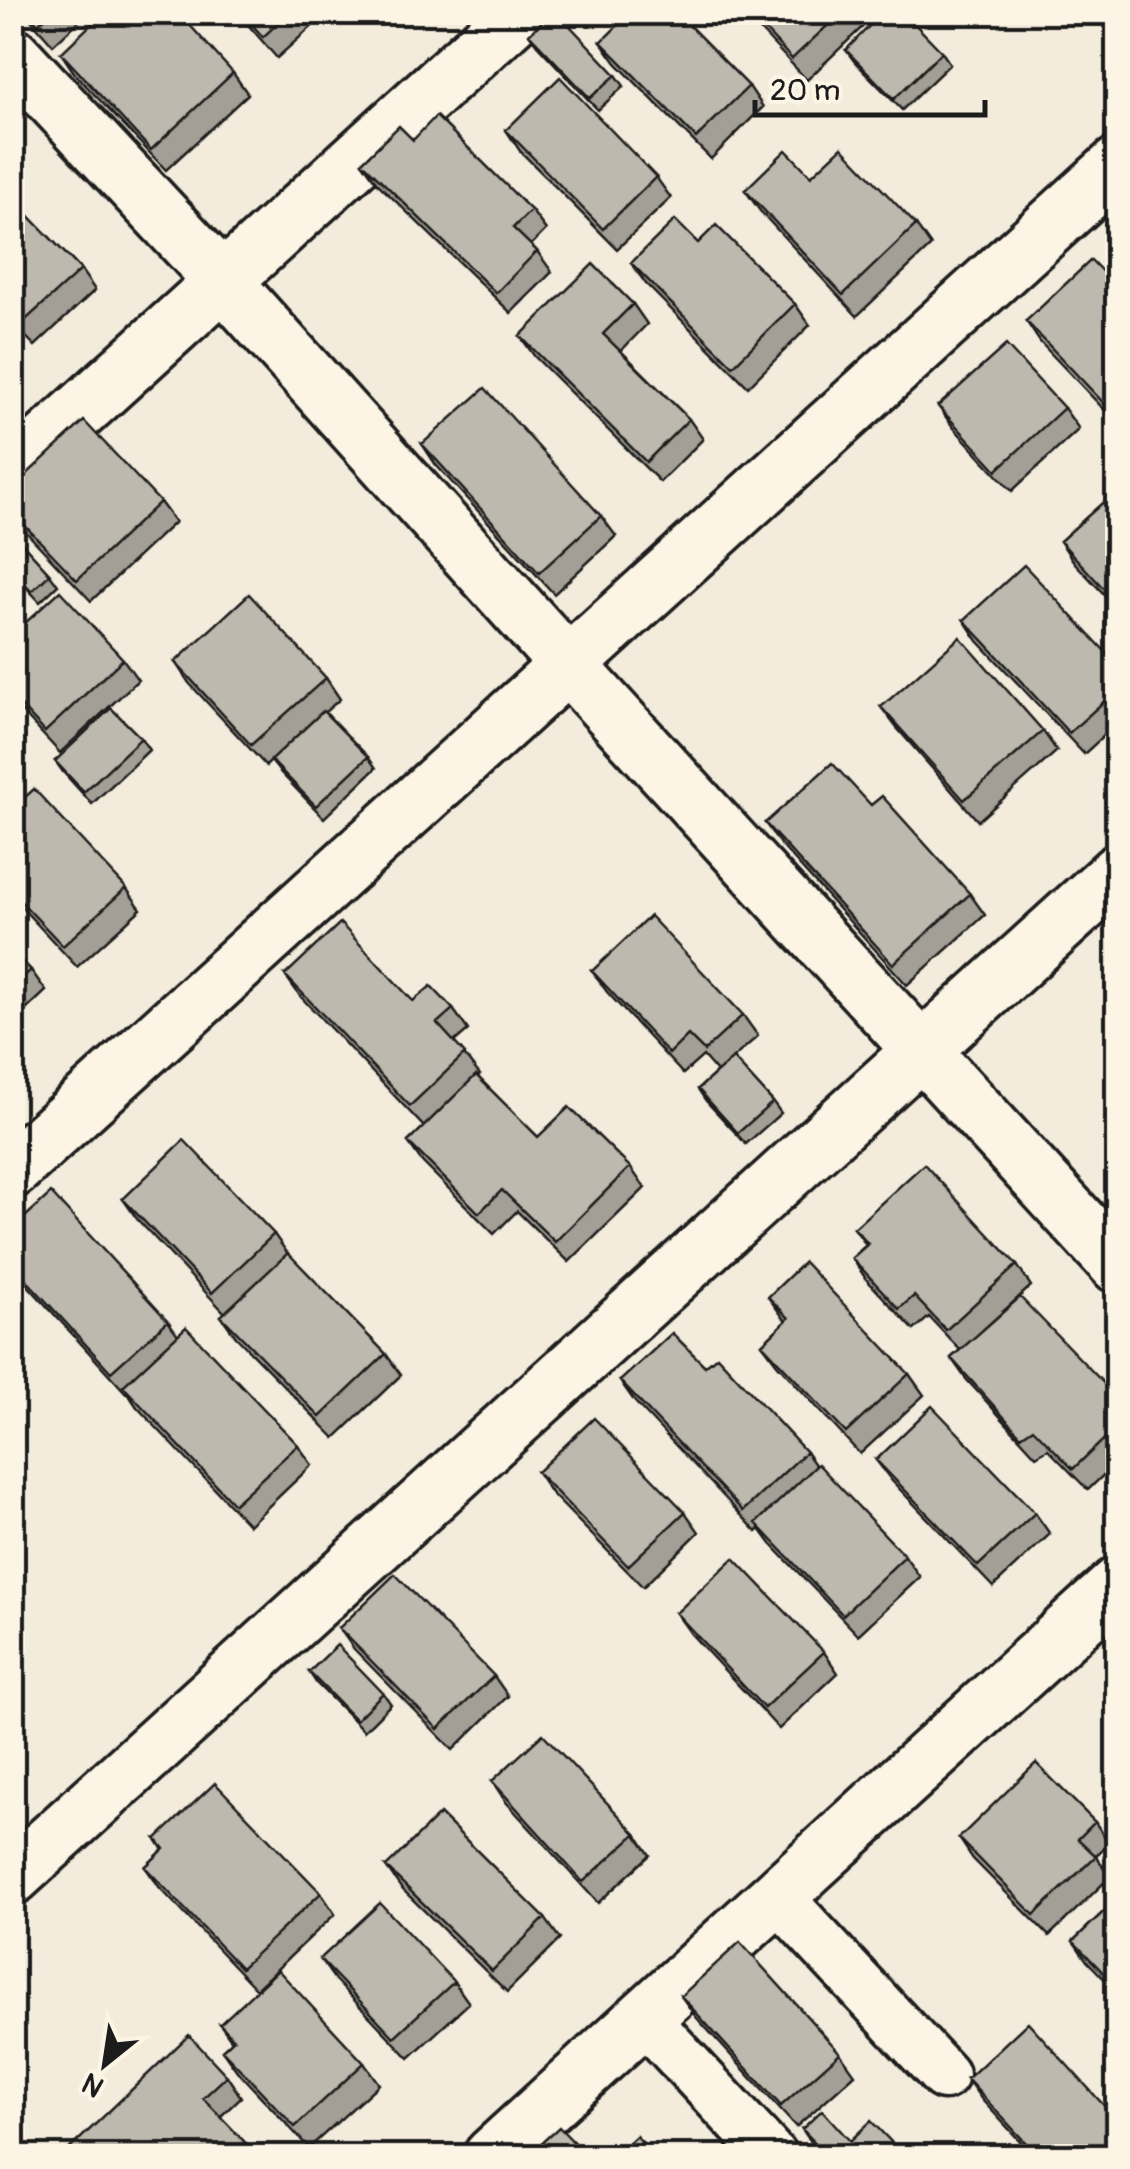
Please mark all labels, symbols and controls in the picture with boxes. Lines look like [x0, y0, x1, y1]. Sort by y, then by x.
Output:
scale bar [755, 55, 985, 117]
text: 20 m [770, 72, 840, 109]
north arrow [55, 2014, 155, 2114]
text: N [76, 2064, 110, 2104]

